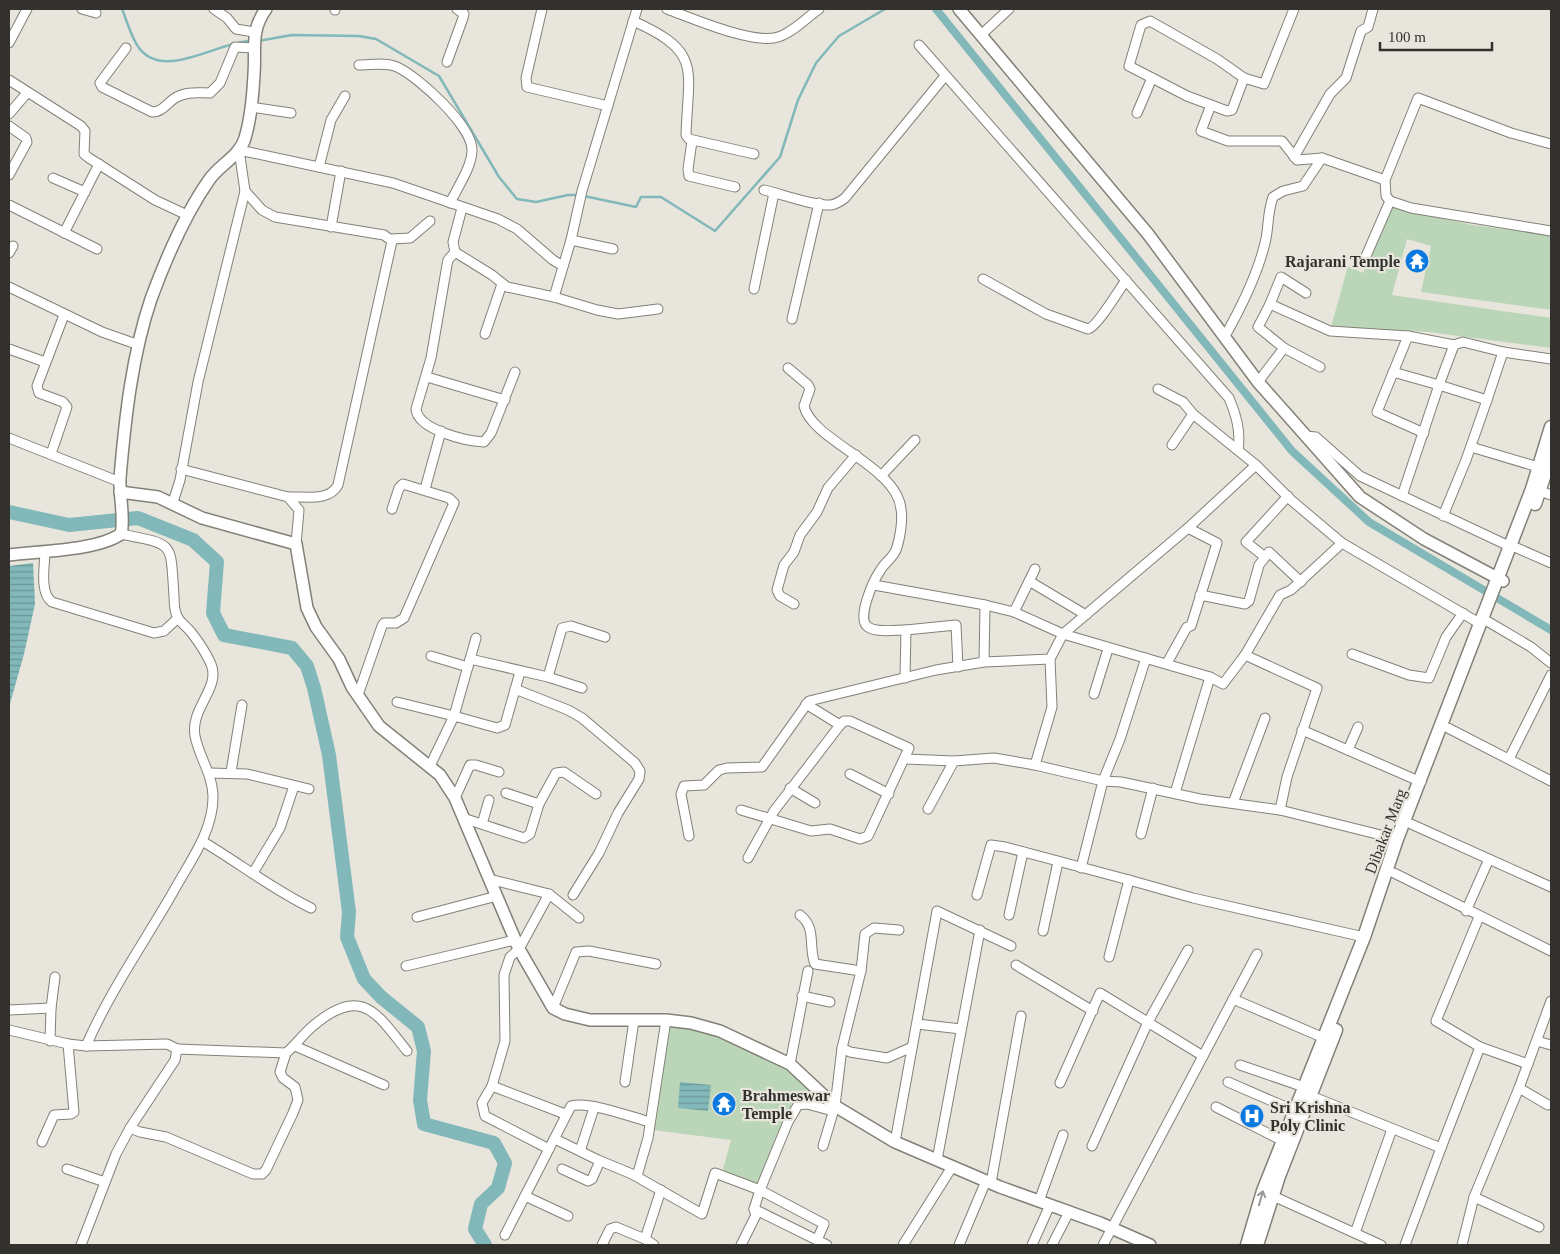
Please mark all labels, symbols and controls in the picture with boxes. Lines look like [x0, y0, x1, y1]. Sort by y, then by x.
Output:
scale bar [1380, 20, 1492, 52]
text: 100 m [1388, 29, 1426, 45]
temple icon: Rajarani Temple [1404, 248, 1430, 274]
place label: Rajarani Temple [1285, 253, 1400, 271]
street label: Dibakar Marg [1361, 786, 1410, 877]
place label: Brahmeswar Temple [742, 1087, 830, 1123]
temple icon: Brahmeswar Temple [711, 1091, 737, 1117]
place label: Sri Krishna Poly Clinic [1270, 1099, 1350, 1135]
hospital icon: Sri Krishna Poly Clinic [1239, 1103, 1265, 1129]
one-way arrow [1257, 1191, 1267, 1207]

